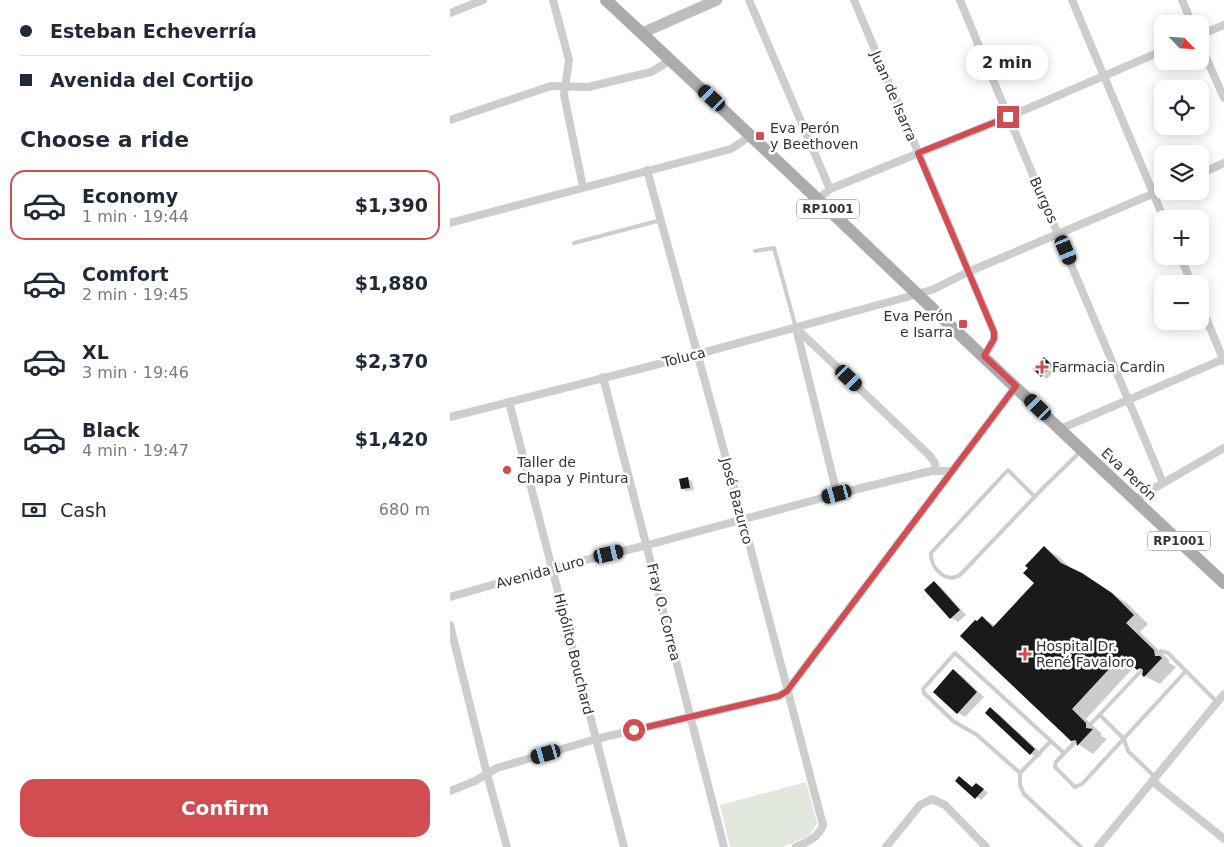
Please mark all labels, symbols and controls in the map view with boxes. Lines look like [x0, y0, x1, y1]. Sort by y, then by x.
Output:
north arrow [1154, 15, 1209, 70]
map controls [1154, 15, 1209, 330]
text: Esteban Echeverría [50, 20, 257, 42]
callout: 2 min [967, 44, 1049, 80]
street label: Juan de Isarra [867, 47, 920, 144]
text: 2 min [982, 53, 1032, 72]
text: Avenida del Cortijo [50, 69, 254, 91]
button: locate [1154, 80, 1209, 135]
car [695, 82, 728, 114]
route end [997, 106, 1019, 128]
place label: Eva Perón y Beethoven [770, 120, 858, 152]
text: Choose a ride [20, 127, 189, 152]
marker: Eva Perón y Beethoven [754, 130, 766, 142]
button: layers [1154, 145, 1209, 200]
street label: Burgos [1027, 174, 1061, 226]
icon: car [22, 183, 67, 228]
text: Economy [82, 185, 178, 207]
text: $1,390 [355, 194, 428, 216]
road number: RP1001 [797, 200, 859, 218]
text: 1 min · 19:44 [82, 207, 189, 226]
button: + [1154, 210, 1209, 265]
car [1053, 233, 1078, 267]
icon: car [22, 261, 67, 306]
text: Comfort [82, 263, 169, 285]
text: $1,880 [355, 272, 428, 294]
button: − [1154, 275, 1209, 330]
text: 2 min · 19:45 [82, 285, 189, 304]
place label: Eva Perón e Isarra [883, 308, 953, 340]
marker: Eva Perón e Isarra [957, 318, 969, 330]
icon: car [22, 339, 67, 384]
text: XL [82, 341, 109, 363]
street label: Toluca [660, 344, 707, 370]
text: $2,370 [355, 350, 428, 372]
place label: Farmacia Cardin [1052, 359, 1165, 375]
marker: Farmacia Cardin [1036, 361, 1048, 373]
car [833, 362, 865, 394]
text: 3 min · 19:46 [82, 363, 189, 382]
car [1021, 391, 1054, 423]
icon: car [22, 417, 67, 462]
text: Black [82, 419, 140, 441]
text: $1,420 [355, 428, 428, 450]
text: 4 min · 19:47 [82, 441, 189, 460]
street label: Eva Perón [1098, 444, 1160, 504]
place label: Taller de Chapa y Pintura [516, 454, 628, 486]
street label: José Bazurco [717, 455, 756, 546]
marker: Taller de Chapa y Pintura [501, 464, 513, 476]
car [820, 483, 853, 505]
icon: cash [20, 496, 48, 524]
text: Cash [60, 499, 107, 521]
text: 680 m [379, 500, 430, 519]
road number: RP1001 [1148, 532, 1210, 550]
car [592, 543, 625, 565]
street label: Avenida Luro [494, 553, 586, 591]
street label: Fray O. Correa [644, 562, 684, 662]
street label: Hipólito Bouchard [551, 592, 597, 716]
place label: Hospital Dr. René Favaloro [1036, 638, 1134, 670]
marker: Hospital Dr. René Favaloro [1018, 647, 1032, 661]
route start [623, 719, 645, 741]
car [529, 743, 562, 765]
button: Confirm [20, 779, 430, 837]

